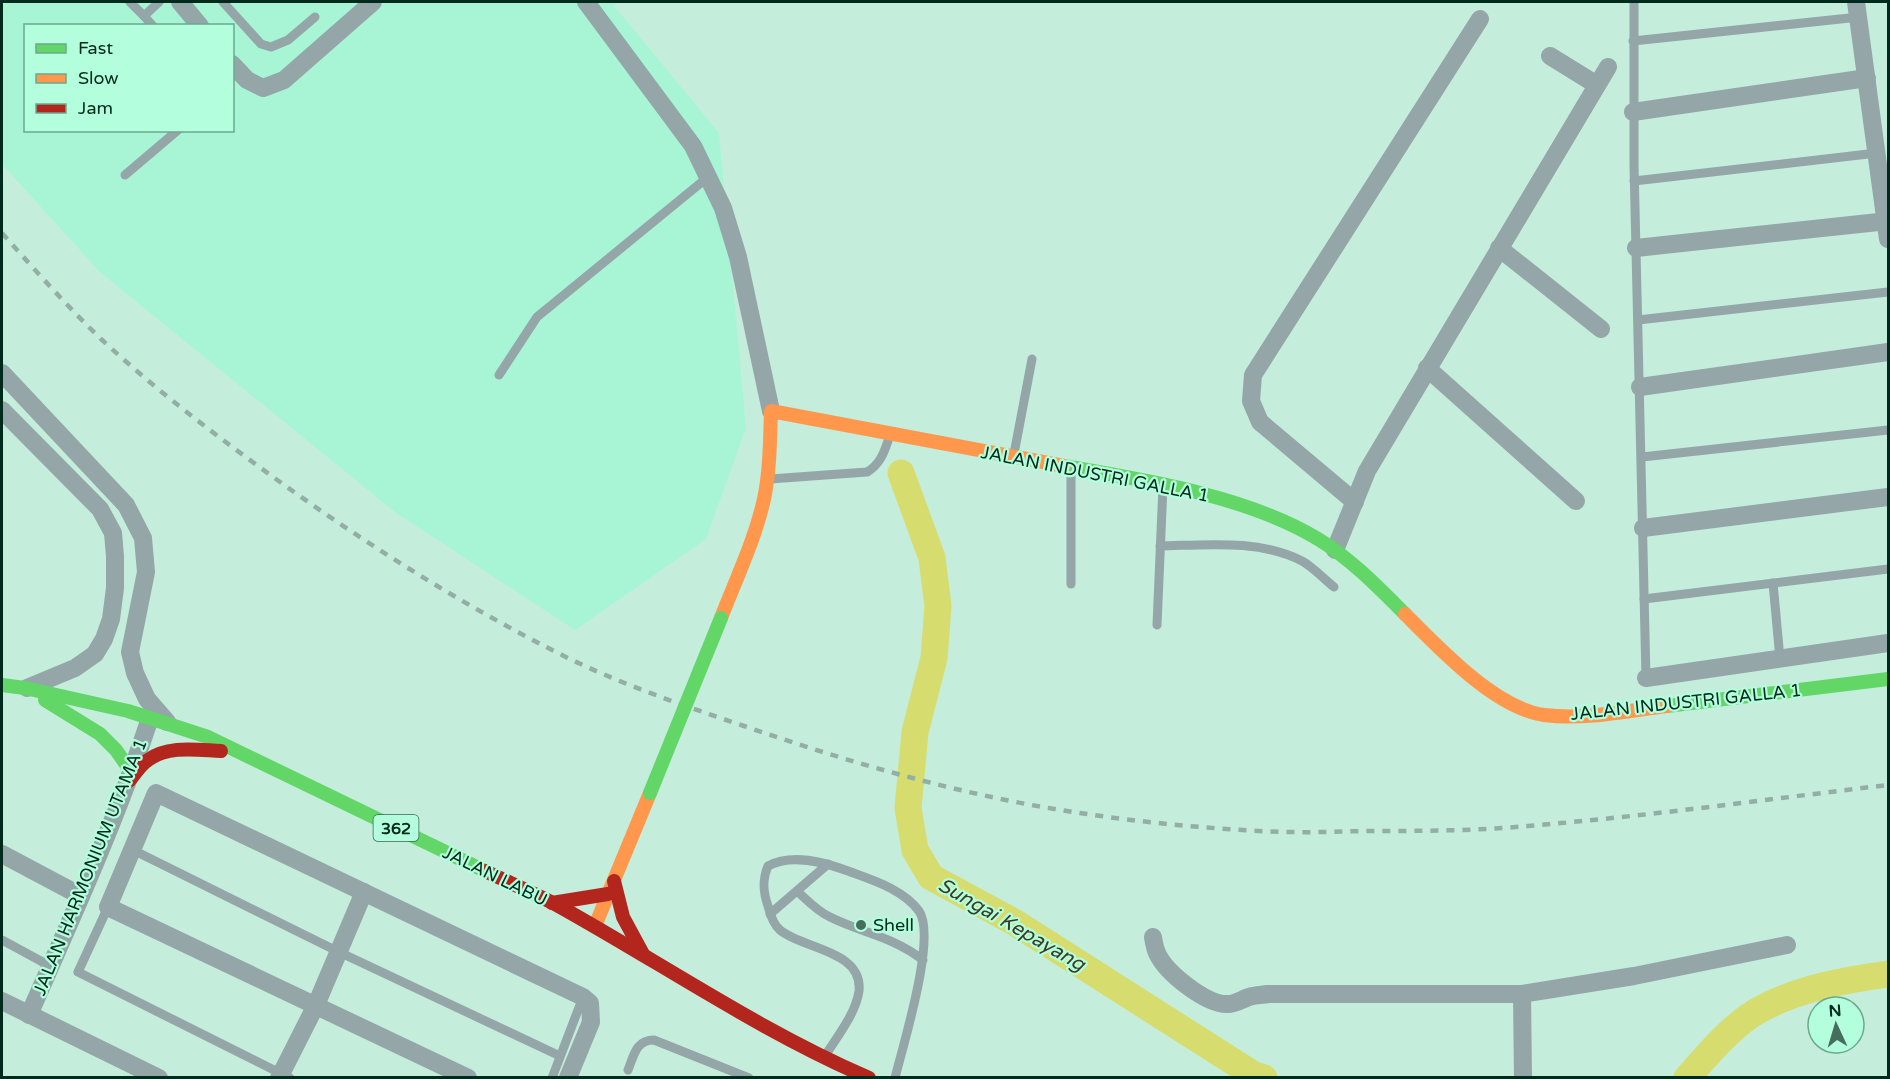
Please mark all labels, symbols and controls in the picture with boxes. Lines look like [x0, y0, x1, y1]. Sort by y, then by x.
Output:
legend [24, 24, 234, 132]
text: Fast [78, 37, 113, 59]
text: Slow [78, 67, 119, 89]
text: Jam [78, 97, 113, 119]
street label: JALAN INDUSTRI GALLA 1 [979, 441, 1211, 507]
street label: JALAN INDUSTRI GALLA 1 [1569, 679, 1803, 725]
street label: JALAN HARMONIUM UTAMA 1 [28, 735, 152, 999]
road number: 362 [374, 815, 418, 841]
street label: JALAN LABU [439, 841, 551, 911]
water label: Sungai Kepayang [934, 873, 1090, 977]
place label: Shell [873, 914, 914, 936]
marker: Shell [854, 918, 868, 932]
north arrow [1806, 995, 1866, 1055]
text: N [1828, 1001, 1842, 1021]

